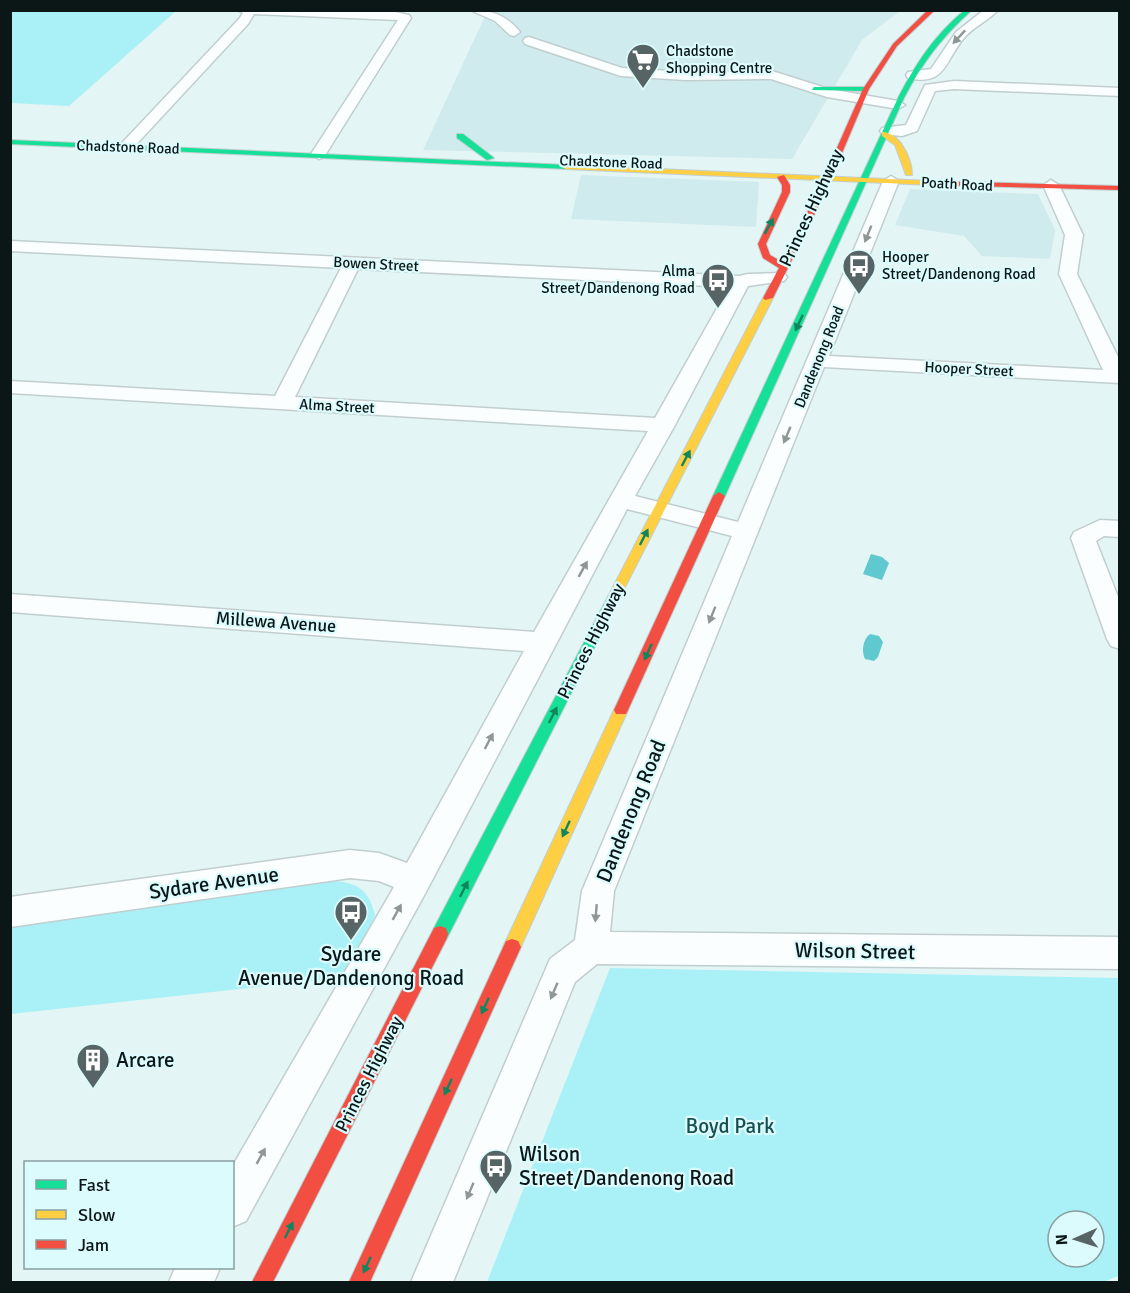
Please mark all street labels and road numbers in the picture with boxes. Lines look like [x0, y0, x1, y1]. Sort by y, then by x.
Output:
street label: Chadstone Road [76, 136, 180, 158]
street label: Princes Highway [774, 145, 848, 270]
street label: Chadstone Road [559, 151, 663, 173]
street label: Poath Road [920, 173, 994, 195]
street label: Bowen Street [333, 253, 419, 275]
street label: Dandenong Road [790, 303, 848, 411]
street label: Hooper Street [924, 358, 1014, 380]
street label: Alma Street [299, 395, 375, 417]
street label: Princes Highway [552, 579, 630, 703]
street label: Millewa Avenue [215, 607, 337, 637]
street label: Dandenong Road [591, 736, 671, 886]
street label: Sydare Avenue [147, 861, 281, 905]
street label: Wilson Street [794, 937, 916, 965]
street label: Princes Highway [330, 1012, 408, 1136]

